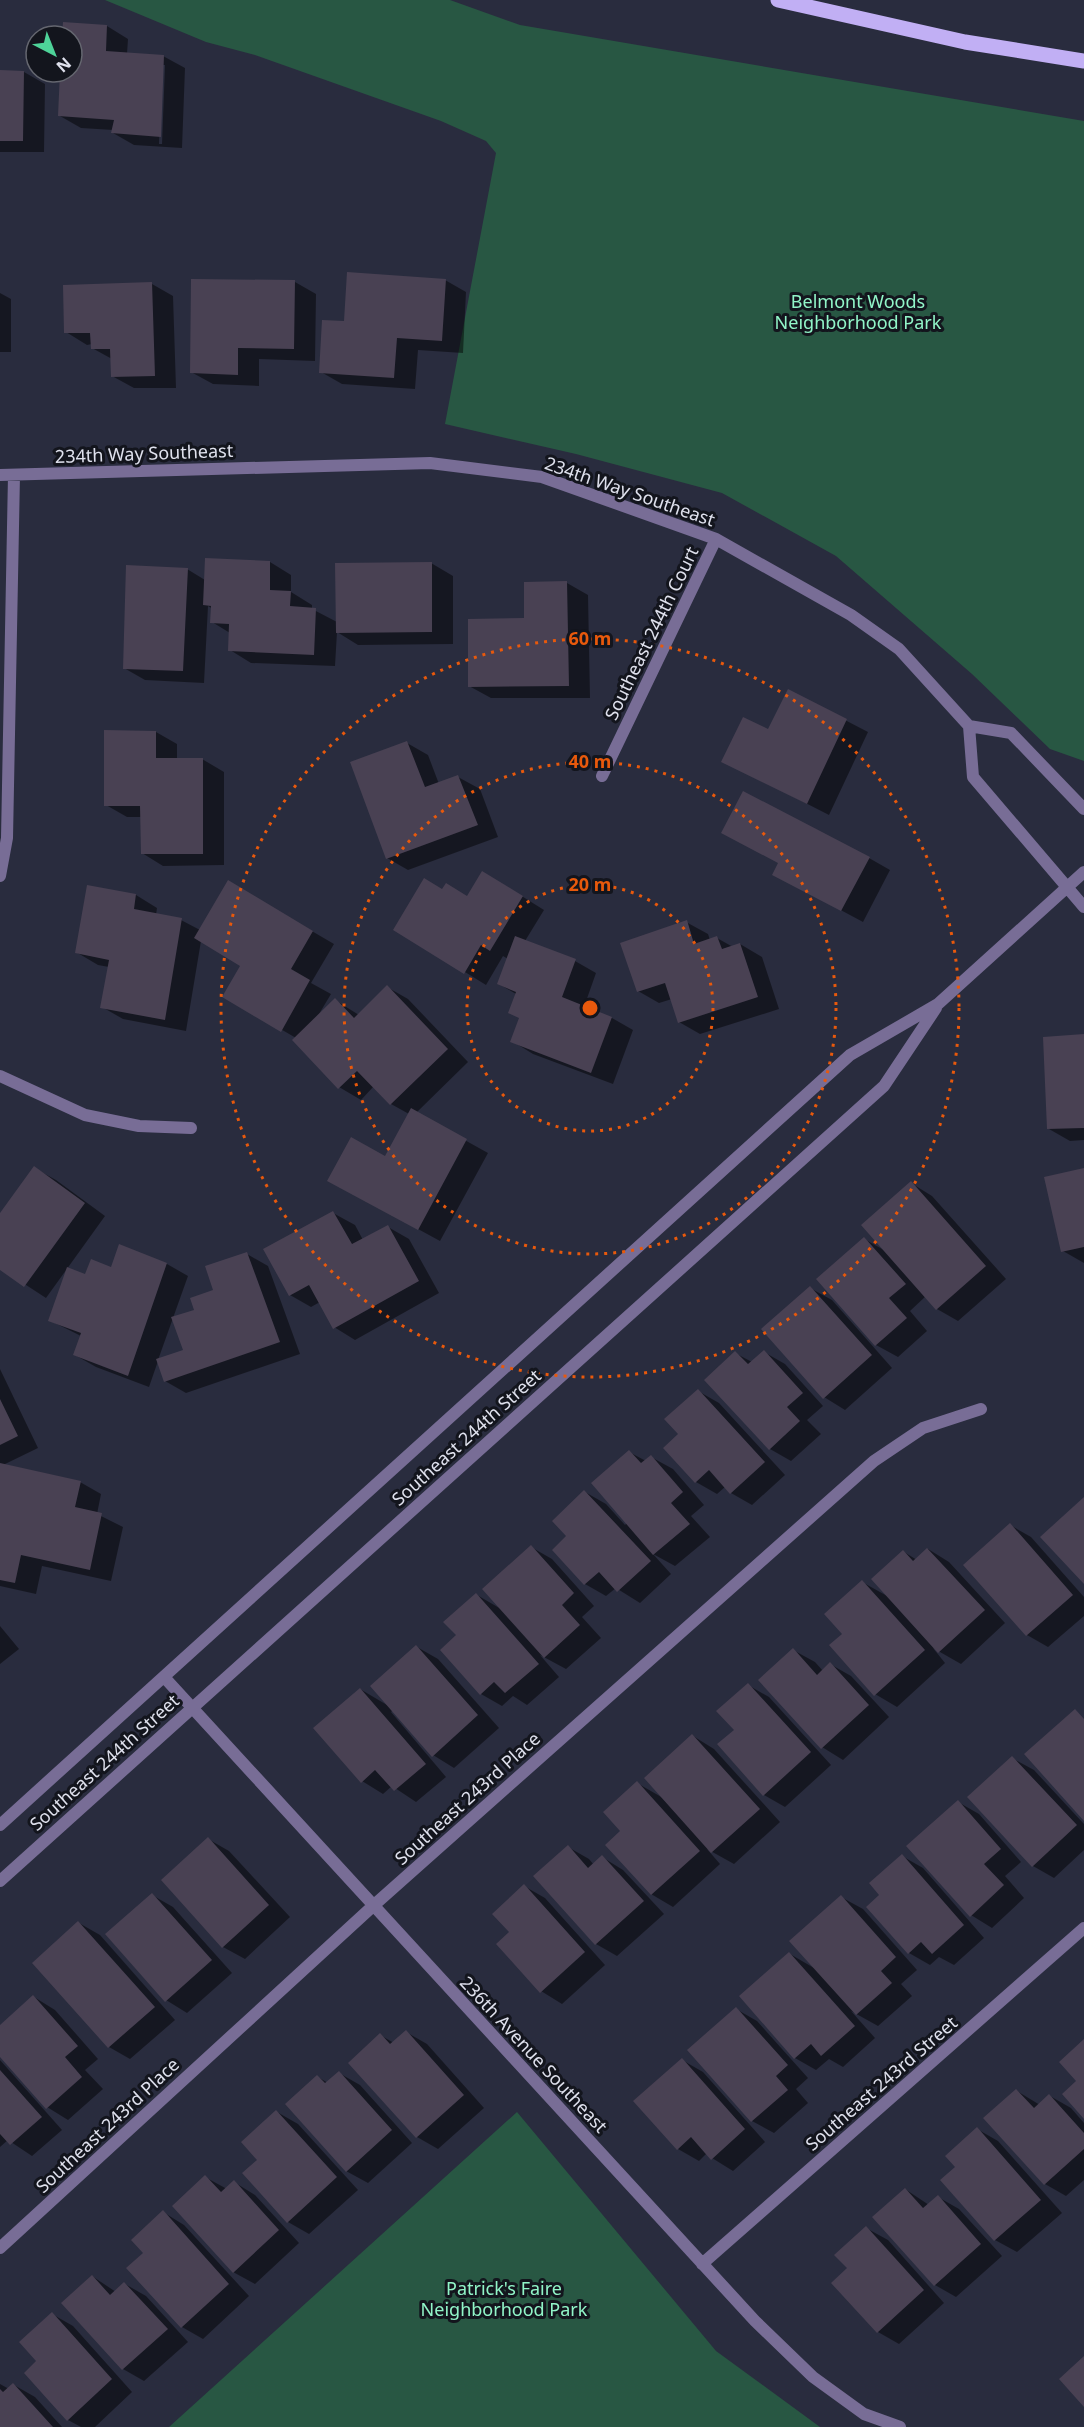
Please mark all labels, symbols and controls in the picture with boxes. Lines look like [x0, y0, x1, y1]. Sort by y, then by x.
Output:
north arrow [24, 24, 84, 84]
text: N [52, 53, 76, 78]
park label: Belmont Woods Neighborhood Park [775, 289, 942, 334]
street label: 234th Way Southeast [54, 438, 234, 468]
street label: 234th Way Southeast [542, 451, 719, 532]
street label: Southeast 244th Court [599, 542, 704, 724]
text: 60 m [569, 626, 611, 650]
text: 40 m [569, 749, 611, 773]
text: 20 m [569, 872, 611, 896]
centre of rings [580, 998, 600, 1018]
street label: Southeast 244th Street [386, 1363, 546, 1510]
street label: Southeast 244th Street [24, 1688, 184, 1835]
street label: Southeast 243rd Place [389, 1726, 545, 1870]
street label: 236th Avenue Southeast [455, 1970, 613, 2138]
street label: Southeast 243rd Street [800, 2010, 962, 2156]
street label: Southeast 243rd Place [30, 2052, 184, 2198]
park label: Patrick's Faire Neighborhood Park [421, 2276, 588, 2321]

